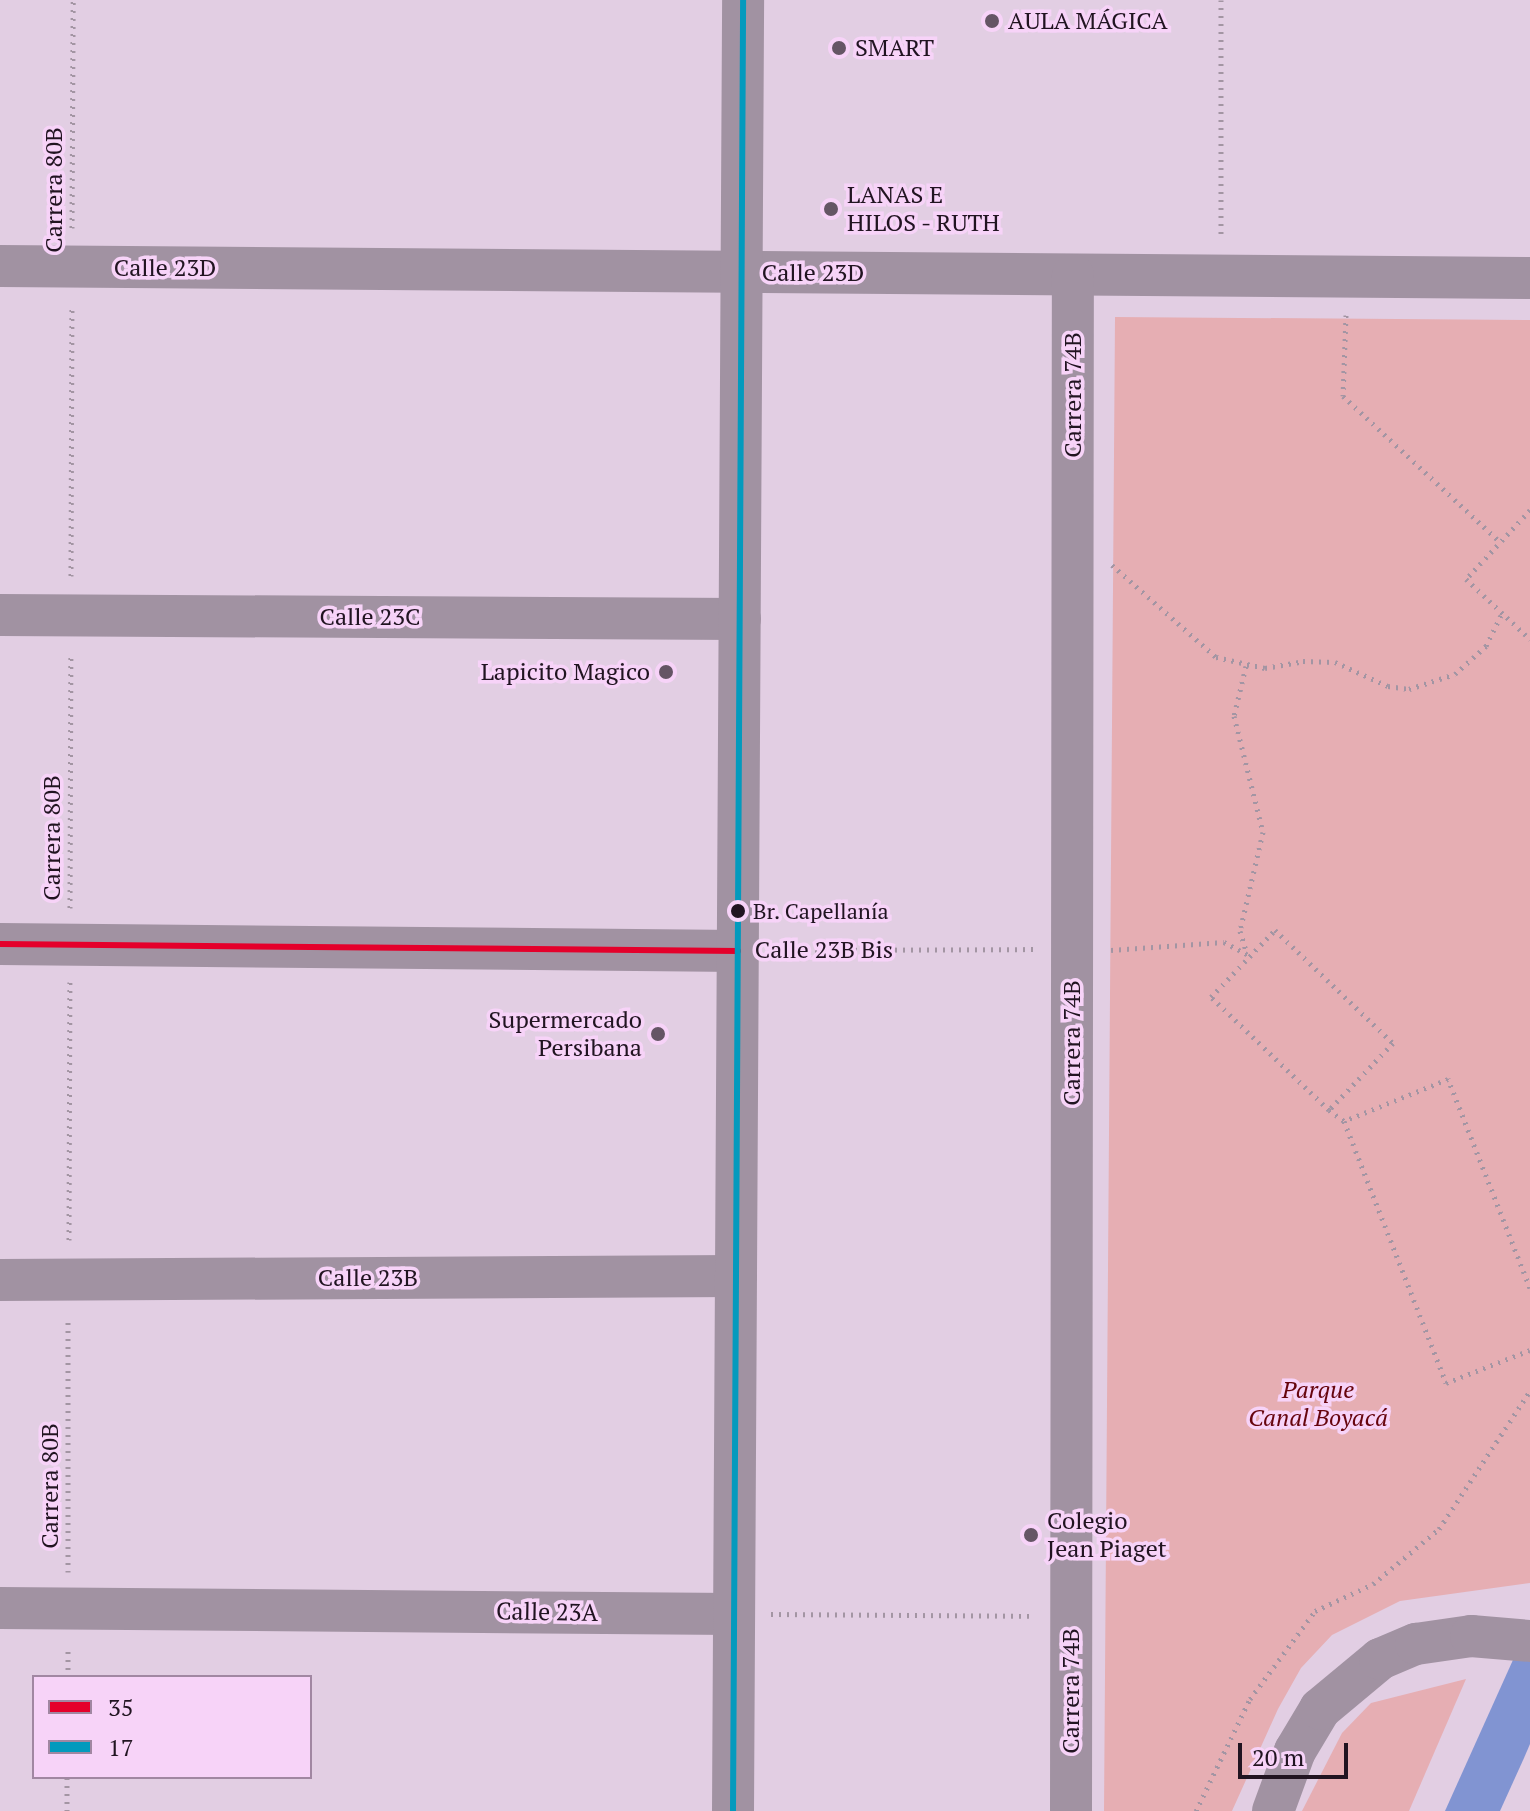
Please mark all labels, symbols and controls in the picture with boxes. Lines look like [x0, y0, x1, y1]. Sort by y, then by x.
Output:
place label: AULA MÁGICA [1008, 7, 1168, 35]
marker: AULA MÁGICA [983, 12, 1001, 30]
place label: SMART [855, 34, 934, 62]
marker: SMART [830, 39, 848, 57]
street label: Carrera 80B [40, 127, 68, 253]
place label: LANAS E HILOS - RUTH [847, 181, 1002, 237]
marker: LANAS E HILOS - RUTH [822, 200, 840, 218]
street label: Calle 23D [114, 254, 216, 282]
street label: Calle 23D [762, 259, 864, 287]
street label: Carrera 74B [1059, 332, 1087, 458]
street label: Calle 23C [320, 603, 420, 631]
place label: Lapicito Magico [481, 658, 650, 686]
marker: Lapicito Magico [657, 663, 675, 681]
street label: Carrera 80B [38, 775, 66, 901]
place label: Br. Capellanía [753, 898, 890, 924]
marker: Br. Capellanía [730, 903, 746, 919]
street label: Calle 23B Bis [755, 936, 893, 964]
street label: Carrera 74B [1058, 980, 1086, 1106]
place label: Supermercado Persibana [489, 1006, 642, 1062]
marker: Supermercado Persibana [649, 1025, 667, 1043]
street label: Calle 23B [318, 1264, 418, 1292]
park label: Parque Canal Boyacá [1248, 1376, 1388, 1432]
street label: Carrera 80B [36, 1423, 64, 1549]
place label: Colegio Jean Piaget [1047, 1507, 1167, 1563]
marker: Colegio Jean Piaget [1022, 1526, 1040, 1544]
street label: Calle 23A [496, 1597, 598, 1627]
street label: Carrera 74B [1057, 1628, 1085, 1754]
legend [32, 1675, 312, 1779]
text: 35 [108, 1691, 134, 1723]
scale bar [1242, 1727, 1352, 1777]
text: 17 [108, 1731, 134, 1763]
text: 20 m [1252, 1741, 1304, 1773]

